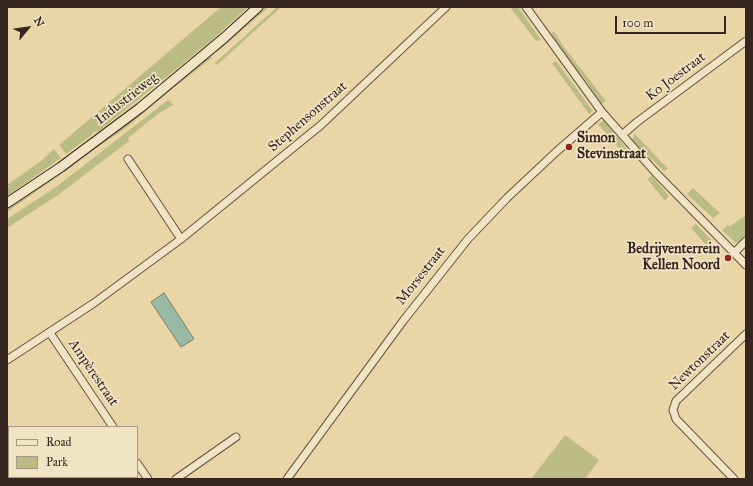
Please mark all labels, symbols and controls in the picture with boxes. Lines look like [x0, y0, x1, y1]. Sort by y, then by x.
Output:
north arrow [8, 8, 48, 48]
scale bar [617, 8, 728, 34]
text: N [31, 15, 47, 29]
text: 100 m [622, 16, 653, 30]
street label: Ko Joestraat [643, 49, 709, 105]
street label: Industrieweg [93, 69, 161, 129]
street label: Stephensonstraat [265, 78, 351, 156]
place label: Simon Stevinstraat [577, 131, 646, 164]
marker: Simon Stevinstraat [564, 142, 574, 152]
place label: Bedrijventerrein Kellen Noord [627, 242, 720, 274]
street label: Morsestraat [393, 243, 449, 309]
marker: Bedrijventerrein Kellen Noord [723, 253, 733, 263]
street label: Newtonstraat [666, 328, 734, 394]
street label: Ampèrestraat [64, 336, 122, 410]
legend [8, 426, 138, 478]
text: Road [46, 435, 72, 449]
text: Park [46, 455, 68, 469]

